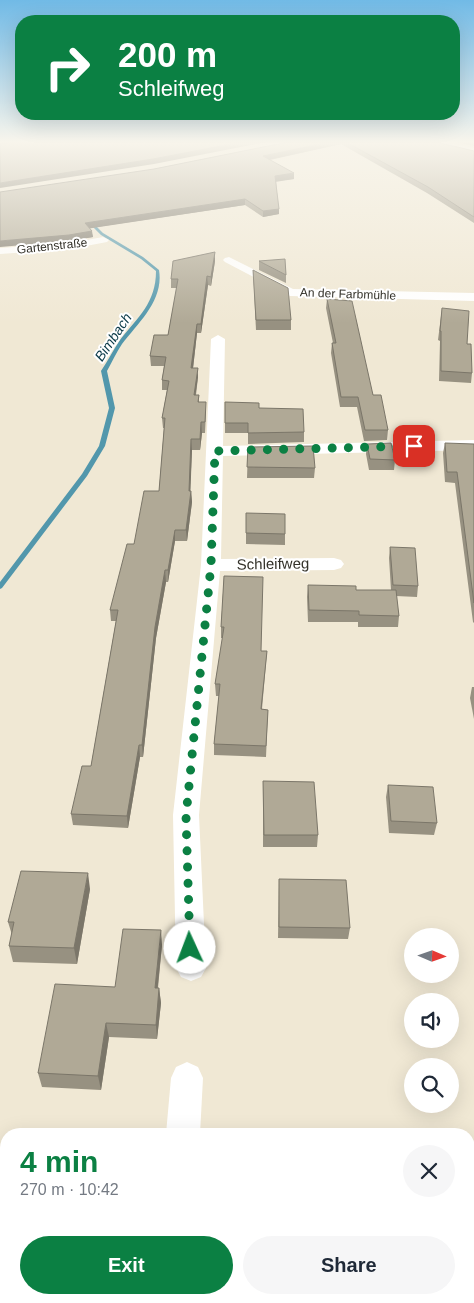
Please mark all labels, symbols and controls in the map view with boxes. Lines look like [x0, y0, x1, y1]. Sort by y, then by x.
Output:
icon: right [35, 35, 100, 100]
text: 200 m [118, 35, 217, 74]
text: Schleifweg [118, 76, 224, 101]
street label: Gartenstraße [16, 235, 88, 257]
street label: An der Farbmühle [300, 285, 397, 303]
water label: Bimbach [91, 310, 135, 364]
pin [393, 425, 435, 467]
icon: arrive [400, 432, 428, 460]
street label: Schleifweg [237, 554, 309, 573]
position arrow [163, 921, 215, 973]
north arrow [404, 928, 459, 982]
map controls [404, 928, 459, 1113]
button: sound [404, 993, 459, 1048]
button: search [404, 1058, 459, 1113]
text: 4 min [20, 1145, 98, 1178]
button: close [403, 1145, 455, 1197]
text: 270 m · 10:42 [20, 1181, 119, 1198]
button: Exit [20, 1236, 233, 1294]
button: Share [243, 1236, 455, 1294]

